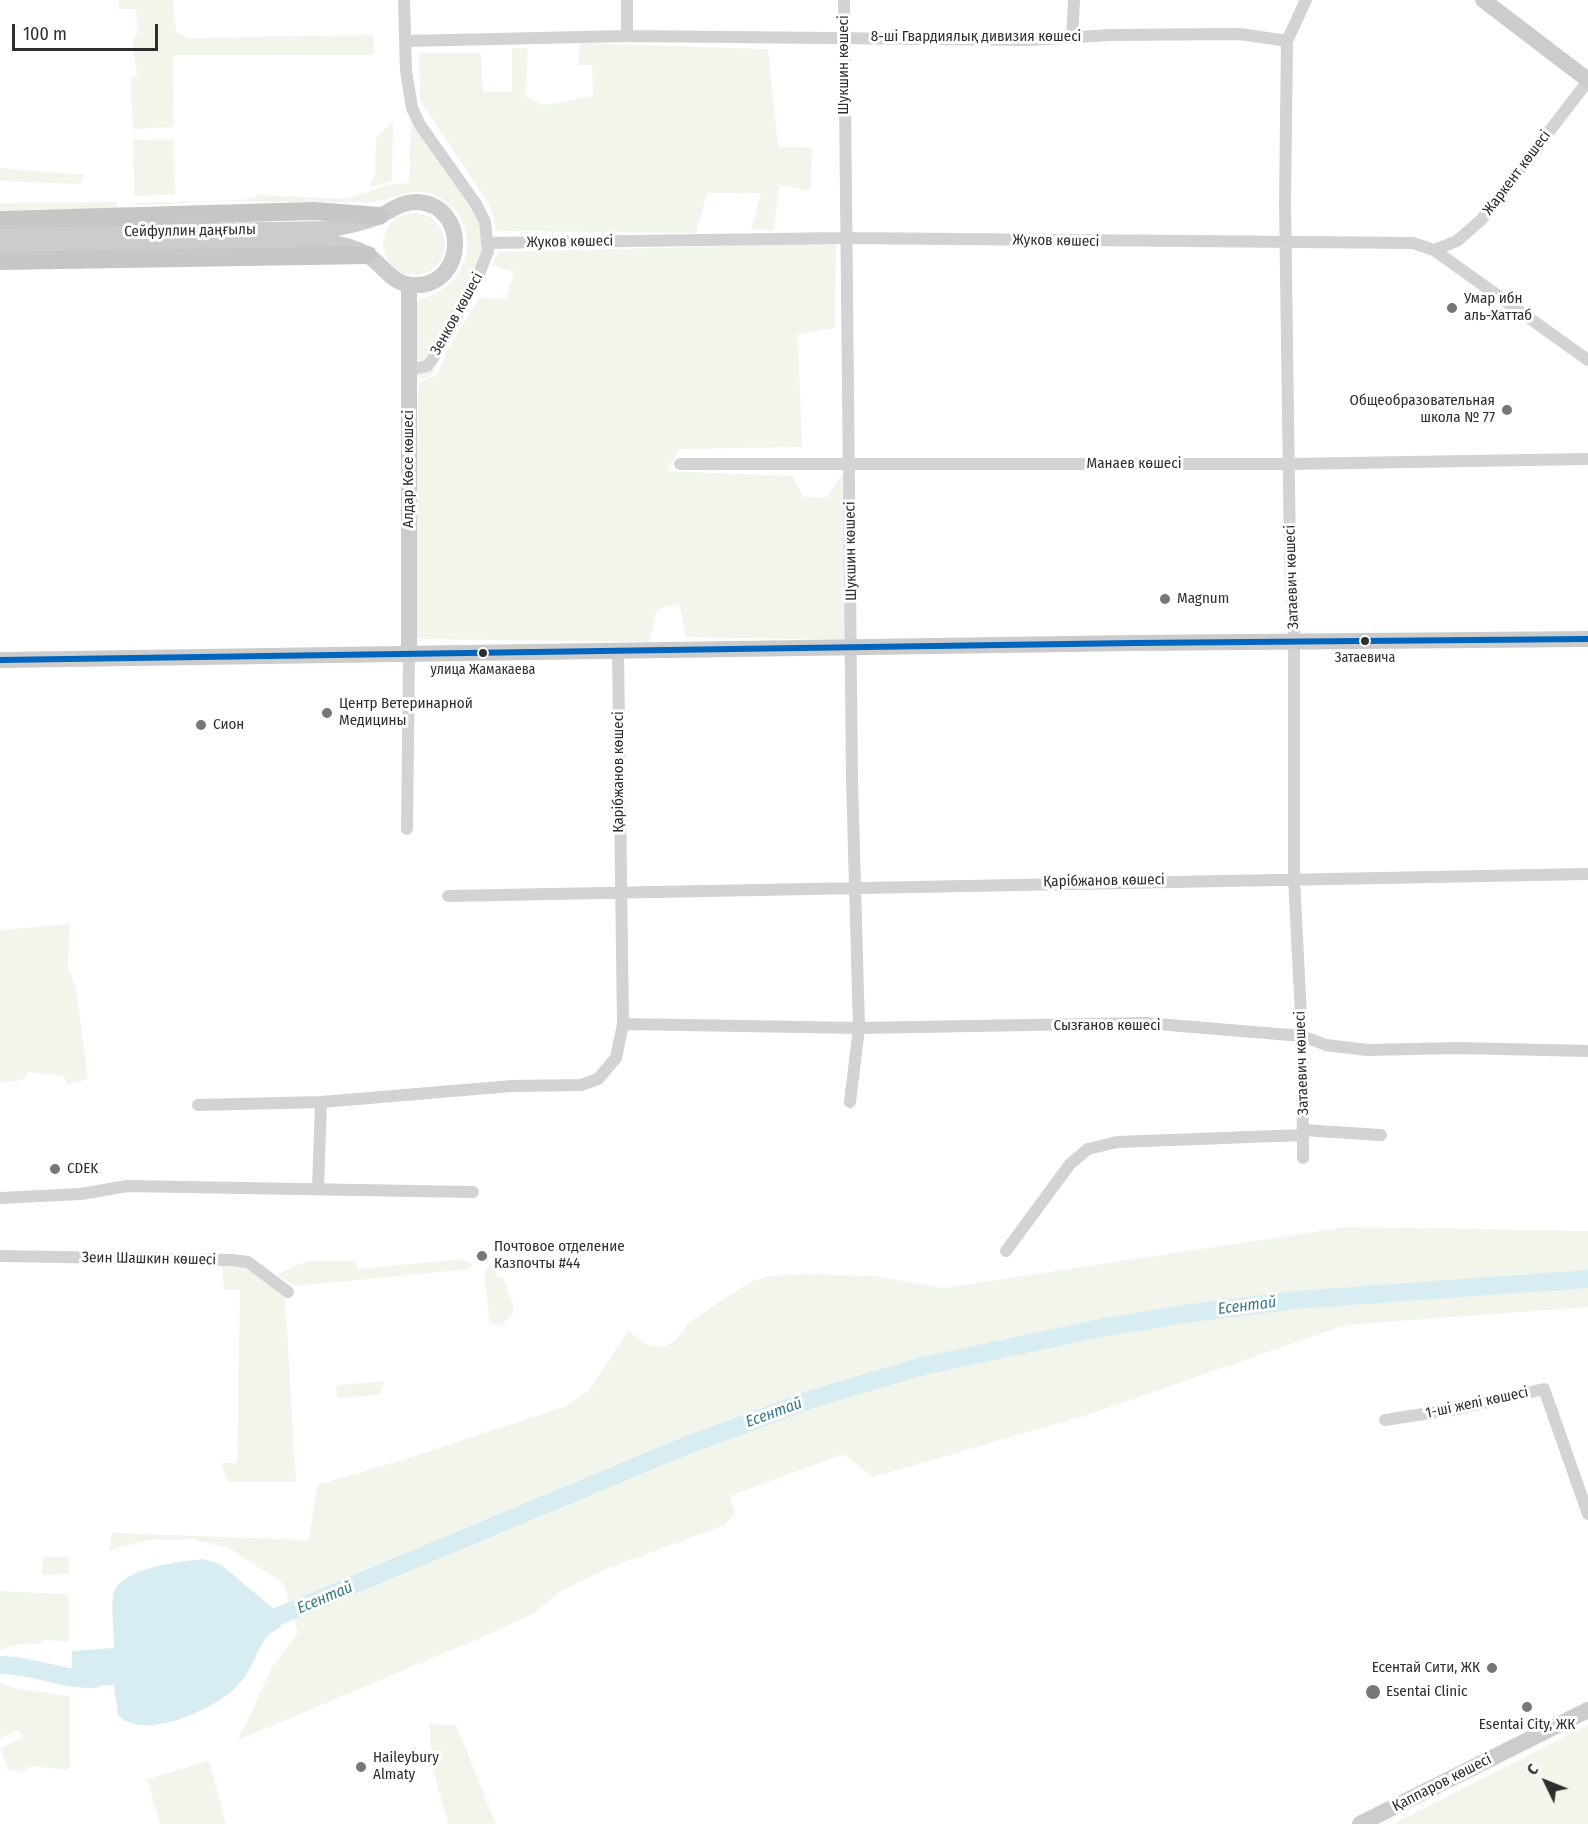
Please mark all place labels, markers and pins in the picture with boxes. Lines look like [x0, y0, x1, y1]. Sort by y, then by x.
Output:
place label: Умар ибн аль-Хаттаб [1464, 290, 1532, 325]
marker: Умар ибн аль-Хаттаб [1445, 301, 1459, 315]
place label: Общеобразовательная школа № 77 [1350, 392, 1495, 427]
marker: Общеобразовательная школа № 77 [1500, 403, 1514, 417]
place label: Magnum [1177, 590, 1229, 608]
marker: Magnum [1158, 592, 1172, 606]
marker: Затаевича [1359, 635, 1371, 647]
marker: улица Жамакаева [477, 647, 489, 659]
place label: Затаевича [1335, 650, 1395, 666]
place label: улица Жамакаева [431, 662, 535, 678]
place label: Центр Ветеринарной Медицины [339, 695, 473, 730]
marker: Центр Ветеринарной Медицины [320, 706, 334, 720]
place label: Сион [213, 716, 244, 734]
marker: Сион [194, 718, 208, 732]
place label: CDEK [67, 1160, 98, 1178]
marker: CDEK [48, 1162, 62, 1176]
place label: Почтовое отделение Казпочты #44 [494, 1238, 625, 1273]
marker: Почтовое отделение Казпочты #44 [475, 1249, 489, 1263]
place label: Есентай Сити, ЖК [1372, 1659, 1480, 1677]
marker: Есентай Сити, ЖК [1485, 1661, 1499, 1675]
marker: Esentai Clinic [1364, 1683, 1382, 1701]
place label: Esentai Clinic [1386, 1683, 1467, 1701]
marker: Esentai City, ЖК [1520, 1700, 1534, 1714]
place label: Esentai City, ЖК [1479, 1716, 1575, 1734]
place label: Haileybury Almaty [373, 1749, 439, 1784]
marker: Haileybury Almaty [354, 1760, 368, 1774]

